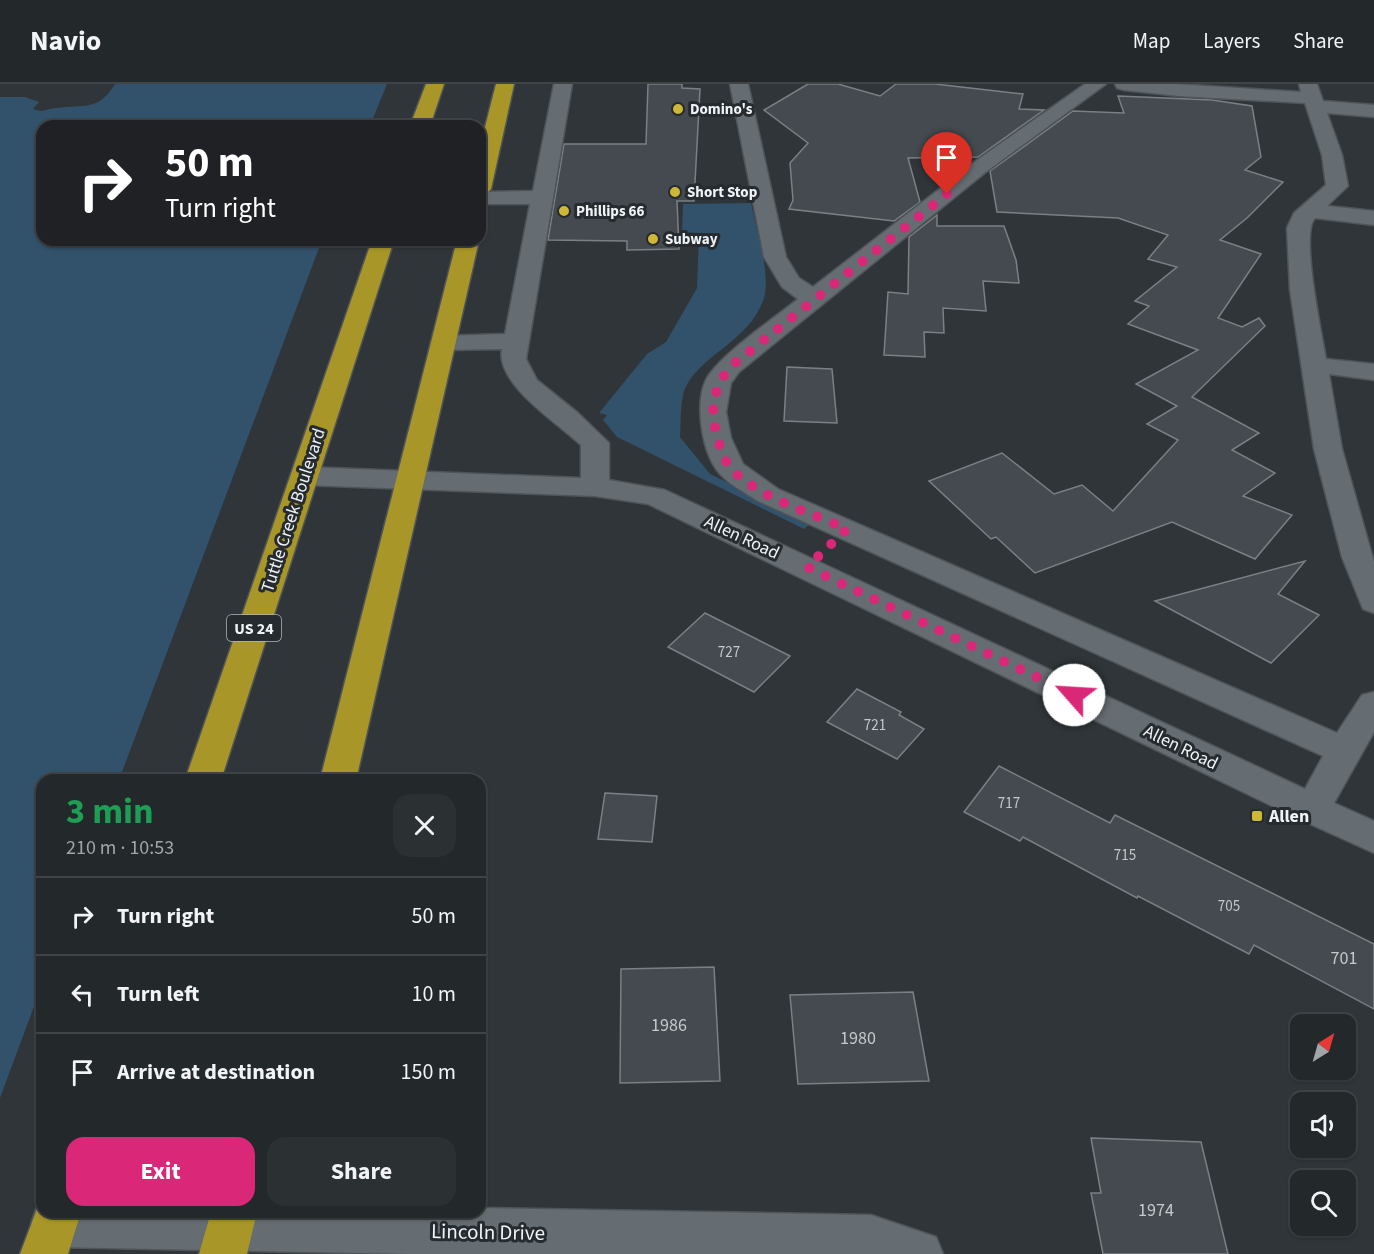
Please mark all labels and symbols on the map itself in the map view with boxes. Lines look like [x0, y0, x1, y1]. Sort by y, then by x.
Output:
place label: Domino's [690, 99, 753, 120]
marker: Domino's [671, 102, 685, 116]
pin [921, 132, 972, 194]
place label: Short Stop [687, 182, 758, 203]
marker: Short Stop [668, 185, 682, 199]
place label: Phillips 66 [576, 201, 644, 222]
marker: Phillips 66 [557, 204, 571, 218]
place label: Subway [665, 229, 718, 250]
marker: Subway [646, 232, 660, 246]
street label: Tuttle Creek Boulevard [255, 425, 332, 595]
street label: Allen Road [700, 509, 783, 566]
road number: US 24 [227, 615, 281, 641]
house number: 727 [718, 642, 740, 663]
position arrow [1042, 663, 1106, 727]
house number: 721 [864, 715, 886, 736]
street label: Allen Road [1139, 719, 1222, 776]
house number: 717 [998, 793, 1020, 814]
place label: Allen [1268, 804, 1309, 829]
marker: Allen [1250, 809, 1264, 823]
house number: 715 [1114, 845, 1136, 866]
house number: 705 [1218, 896, 1240, 917]
house number: 701 [1331, 946, 1357, 971]
house number: 1986 [651, 1013, 687, 1038]
north arrow [1290, 1014, 1356, 1080]
house number: 1980 [840, 1026, 876, 1051]
house number: 1974 [1138, 1198, 1174, 1223]
street label: Lincoln Drive [431, 1216, 545, 1248]

